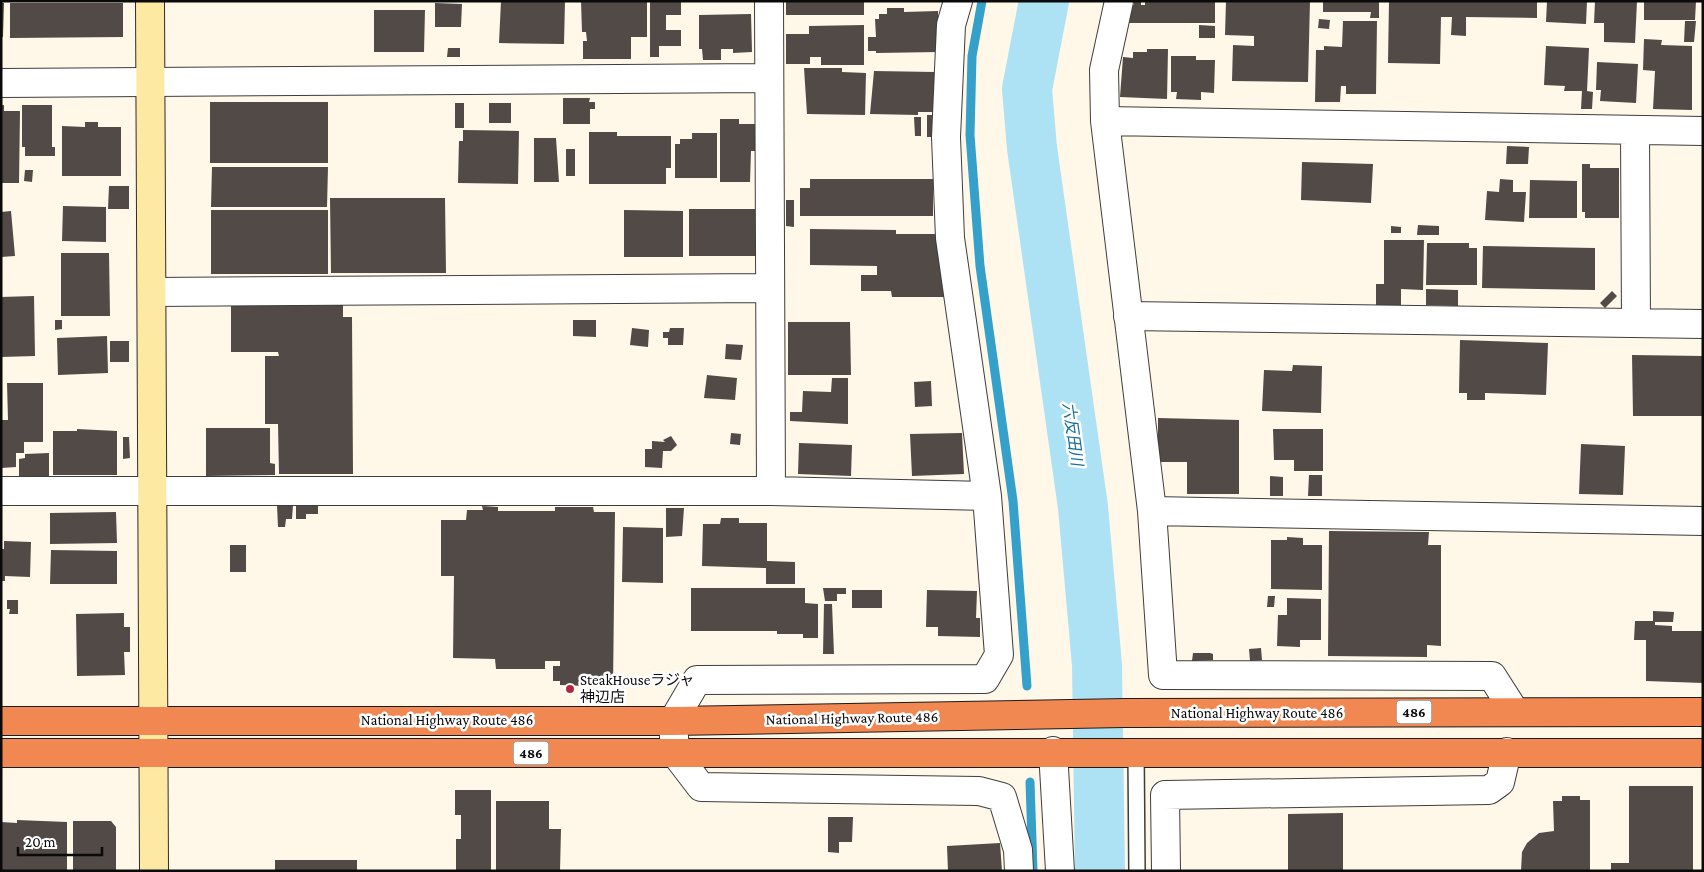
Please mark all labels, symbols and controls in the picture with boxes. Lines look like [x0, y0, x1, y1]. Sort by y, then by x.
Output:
water label: 六反田川 [1060, 401, 1086, 469]
place label: SteakHouseラジャ 神辺店 [580, 672, 694, 705]
marker: SteakHouseラジャ 神辺店 [564, 683, 576, 695]
road number: 486 [1396, 700, 1432, 724]
street label: National Highway Route 486 [1171, 705, 1343, 722]
street label: National Highway Route 486 [766, 708, 938, 729]
street label: National Highway Route 486 [361, 712, 533, 729]
road number: 486 [514, 741, 548, 764]
scale bar [18, 824, 101, 856]
text: 20 m [25, 834, 56, 850]

